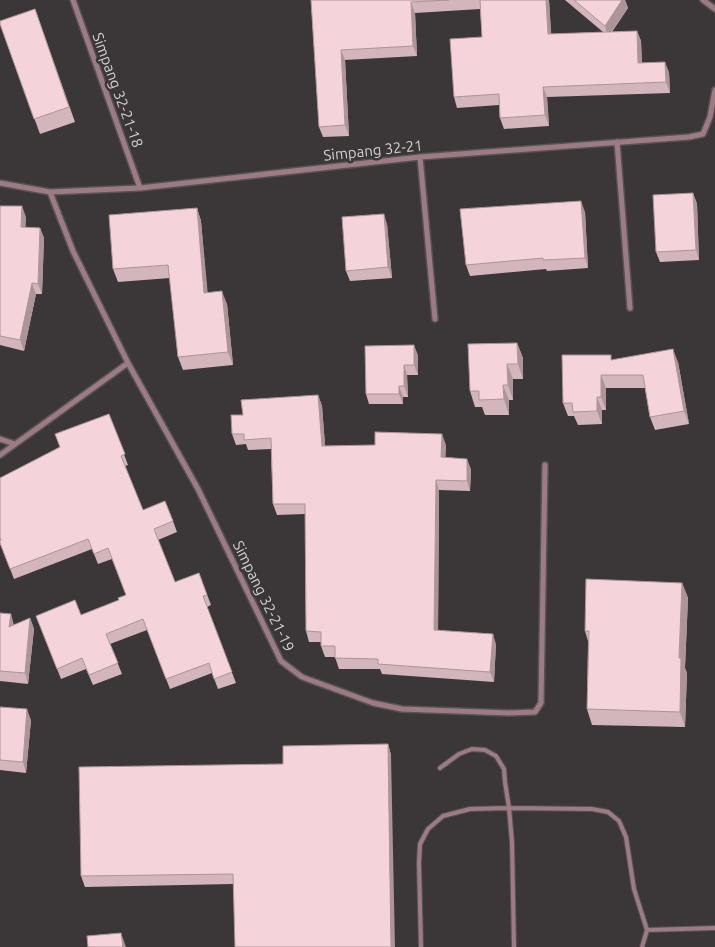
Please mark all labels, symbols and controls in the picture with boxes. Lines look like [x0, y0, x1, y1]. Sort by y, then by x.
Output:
street label: Simpang 32-21-18 [89, 30, 147, 150]
street label: Simpang 32-21 [323, 136, 423, 164]
street label: Simpang 32-21-19 [230, 538, 298, 654]

